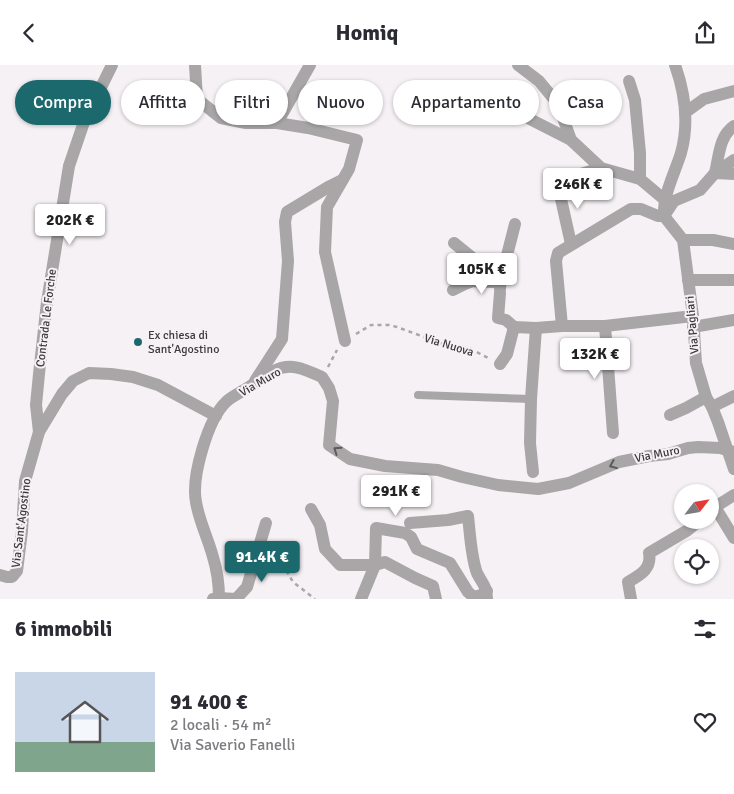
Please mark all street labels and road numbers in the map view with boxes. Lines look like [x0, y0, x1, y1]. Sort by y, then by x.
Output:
street label: Contrada Le Forche [33, 268, 60, 368]
street label: Via Pagliari [682, 295, 703, 355]
street label: Via Nuova [422, 331, 476, 360]
street label: Via Muro [237, 365, 284, 400]
street label: Via Muro [633, 443, 681, 466]
street label: Via Sant'Agostino [9, 477, 34, 569]

